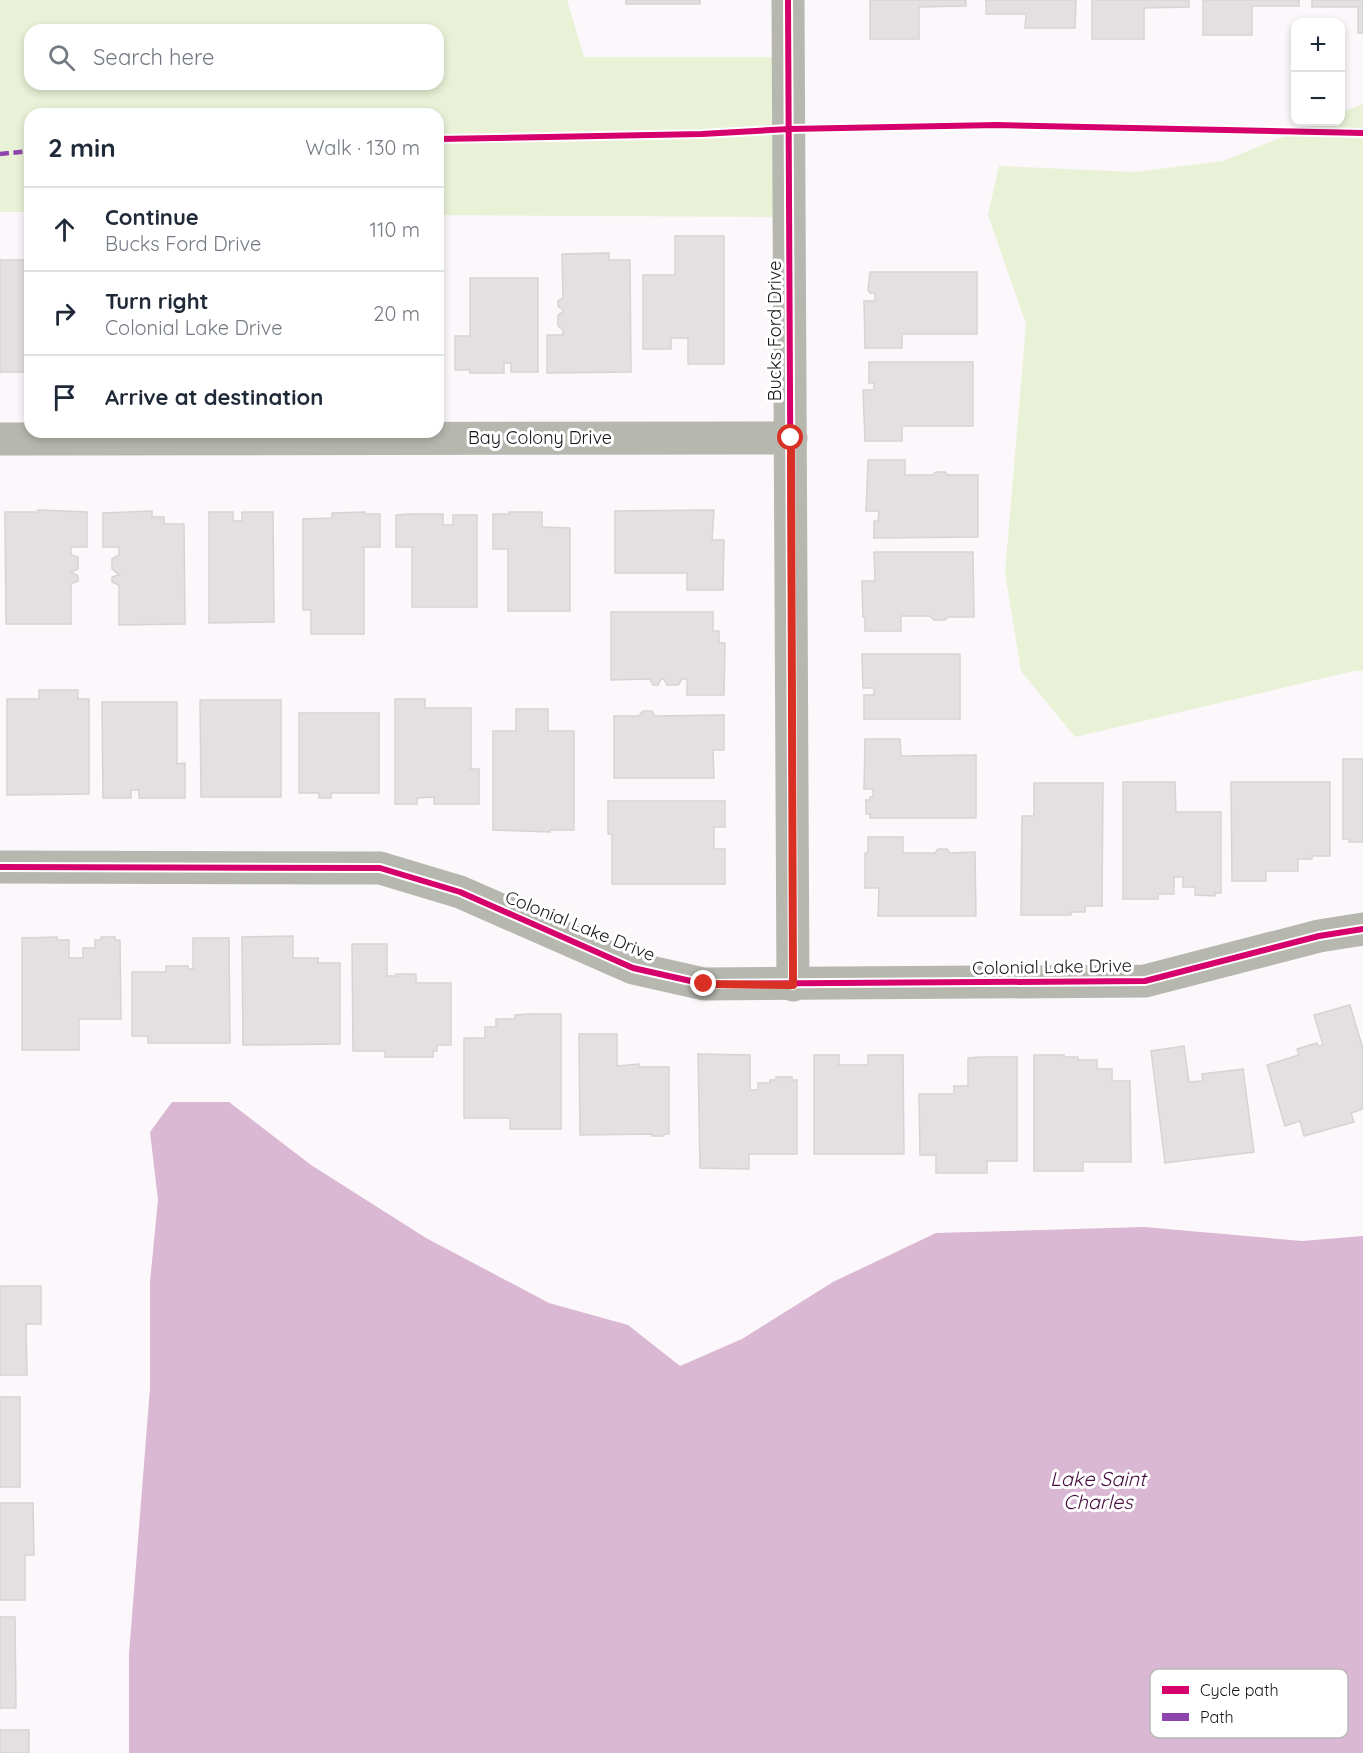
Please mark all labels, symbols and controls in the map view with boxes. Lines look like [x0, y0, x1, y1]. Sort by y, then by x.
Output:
map controls [1291, 18, 1345, 126]
button: + [1291, 18, 1345, 72]
search box [24, 24, 444, 90]
icon: search [45, 41, 78, 74]
text: Search here [93, 43, 214, 71]
button: − [1291, 72, 1345, 126]
text: 2 min [48, 131, 116, 164]
text: Walk · 130 m [305, 135, 420, 160]
text: Continue [105, 203, 199, 231]
icon: ahead [48, 213, 81, 246]
text: 110 m [370, 217, 420, 242]
text: Bucks Ford Drive [105, 231, 261, 256]
street label: Bucks Ford Drive [763, 261, 786, 401]
text: Turn right [105, 287, 209, 315]
icon: right [48, 297, 81, 330]
text: 20 m [373, 301, 420, 326]
text: Colonial Lake Drive [105, 315, 283, 340]
icon: arrive [48, 381, 81, 414]
text: Arrive at destination [105, 383, 323, 411]
route start [777, 424, 803, 450]
street label: Bay Colony Drive [468, 426, 612, 449]
street label: Colonial Lake Drive [502, 885, 659, 966]
street label: Colonial Lake Drive [972, 954, 1132, 979]
route end [690, 970, 716, 996]
water label: Lake Saint Charles [1050, 1466, 1148, 1514]
legend [1150, 1669, 1348, 1738]
text: Cycle path [1200, 1680, 1279, 1700]
text: Path [1200, 1707, 1234, 1727]

